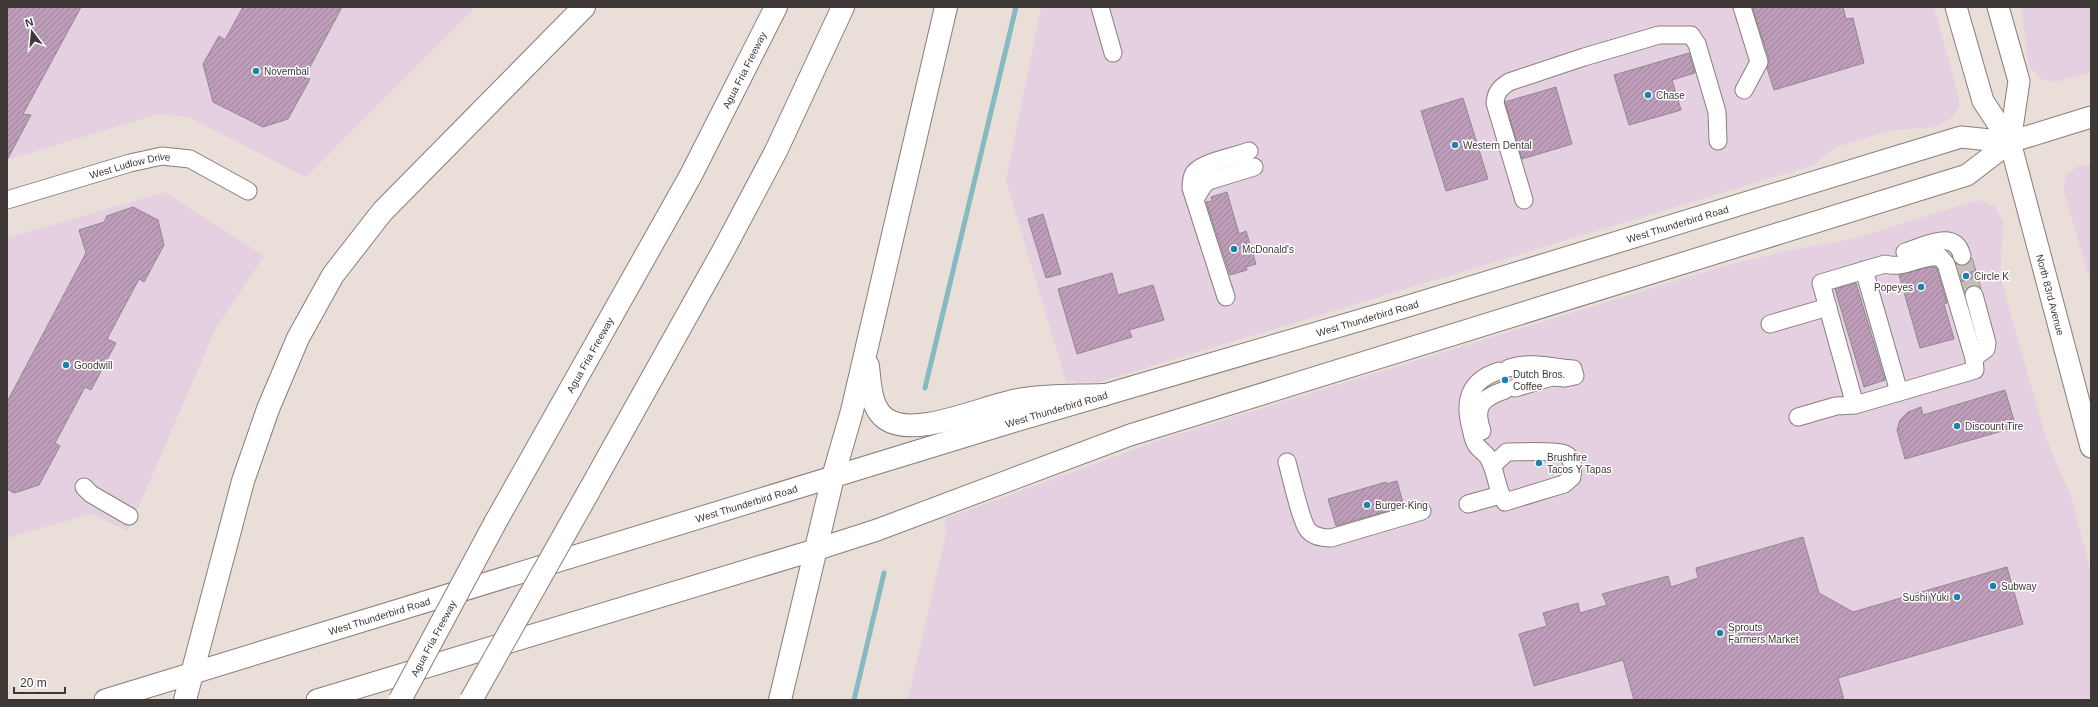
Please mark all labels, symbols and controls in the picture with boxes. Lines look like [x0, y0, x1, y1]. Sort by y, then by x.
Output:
north arrow [12, 12, 52, 52]
text: N [24, 16, 35, 29]
street label: Agua Fria Freeway [721, 30, 769, 110]
marker: Novembal [251, 66, 261, 76]
place label: Novembal [264, 66, 309, 77]
marker: Chase [1643, 90, 1653, 100]
place label: Chase [1656, 90, 1685, 101]
marker: Western Dental [1450, 140, 1460, 150]
place label: Western Dental [1463, 140, 1532, 151]
street label: West Ludlow Drive [88, 151, 171, 181]
street label: West Thunderbird Road [1625, 203, 1730, 245]
marker: McDonald's [1229, 244, 1239, 254]
place label: McDonald's [1242, 244, 1294, 255]
street label: North 83rd Avenue [2034, 253, 2066, 337]
marker: Circle K [1961, 271, 1971, 281]
place label: Circle K [1974, 271, 2009, 282]
place label: Popeyes [1874, 282, 1913, 293]
marker: Popeyes [1916, 282, 1926, 292]
street label: West Thunderbird Road [1315, 298, 1420, 339]
street label: Agua Fria Freeway [565, 316, 616, 395]
marker: Goodwill [61, 360, 71, 370]
place label: Goodwill [74, 360, 112, 371]
place label: Dutch Bros. Coffee [1513, 369, 1565, 392]
marker: Dutch Bros. Coffee [1500, 375, 1510, 385]
street label: West Thunderbird Road [1004, 389, 1109, 430]
marker: Discount Tire [1952, 421, 1962, 431]
place label: Discount Tire [1965, 421, 2024, 432]
place label: Brushfire Tacos Y Tapas [1547, 452, 1612, 475]
marker: Brushfire Tacos Y Tapas [1534, 458, 1544, 468]
street label: West Thunderbird Road [694, 483, 799, 525]
marker: Burger King [1362, 500, 1372, 510]
place label: Burger King [1375, 500, 1428, 511]
marker: Subway [1988, 581, 1998, 591]
place label: Subway [2001, 581, 2037, 592]
place label: Sushi Yuki [1902, 592, 1949, 603]
marker: Sushi Yuki [1952, 592, 1962, 602]
street label: West Thunderbird Road [327, 596, 432, 637]
street label: Agua Fria Freeway [409, 599, 458, 678]
place label: Sprouts Farmers Market [1728, 622, 1799, 645]
marker: Sprouts Farmers Market [1715, 628, 1725, 638]
scale bar [14, 669, 65, 695]
text: 20 m [20, 676, 47, 690]

